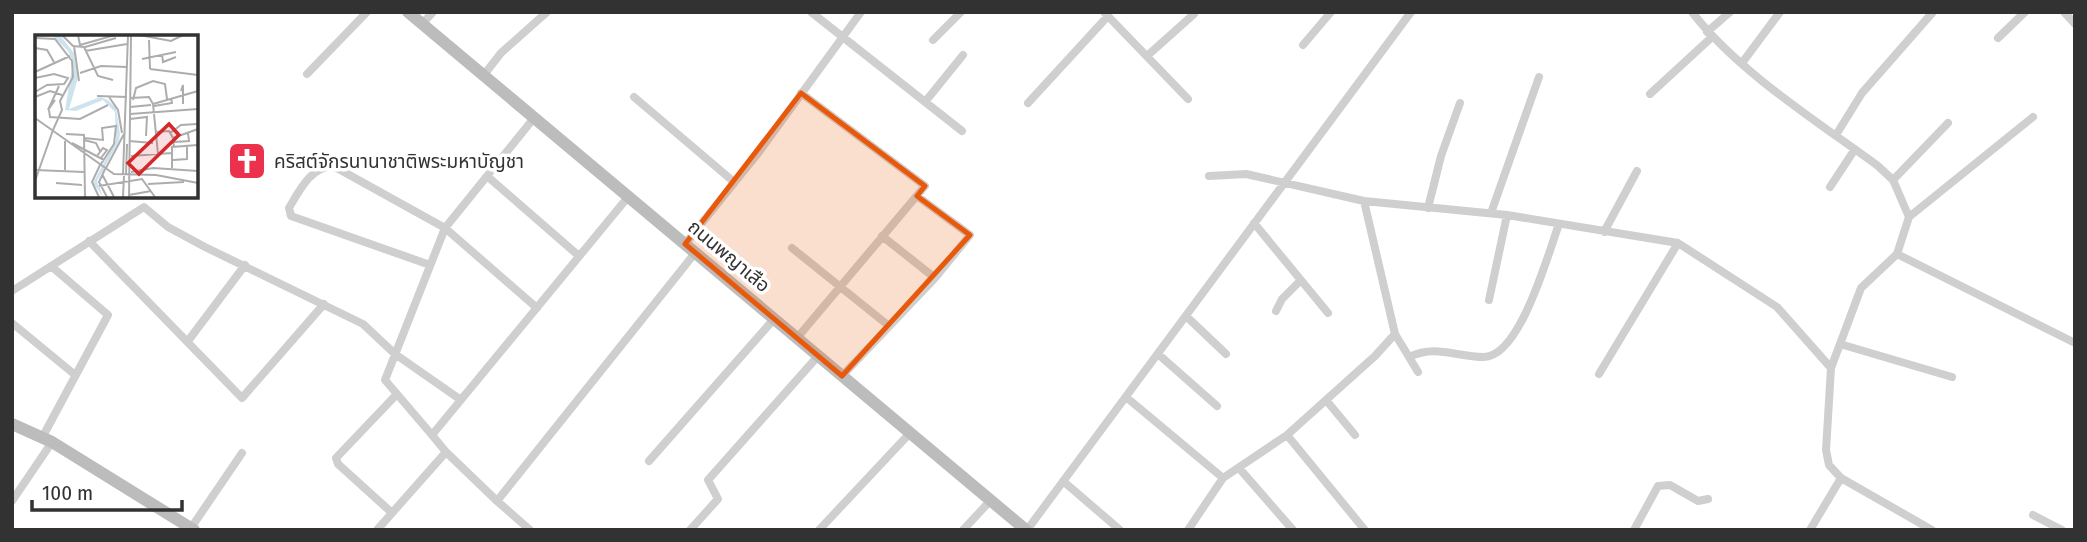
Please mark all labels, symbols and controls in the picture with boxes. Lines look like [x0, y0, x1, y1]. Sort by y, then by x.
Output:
inset map [35, 35, 198, 198]
church icon: คริสต์จักรนานาชาติพระมหาบัญชา [226, 140, 268, 182]
place label: คริสต์จักรนานาชาติพระมหาบัญชา [274, 150, 524, 173]
street label: ถนนพญาเสือ [683, 215, 775, 297]
scale bar [32, 468, 182, 512]
text: 100 m [42, 480, 93, 506]

